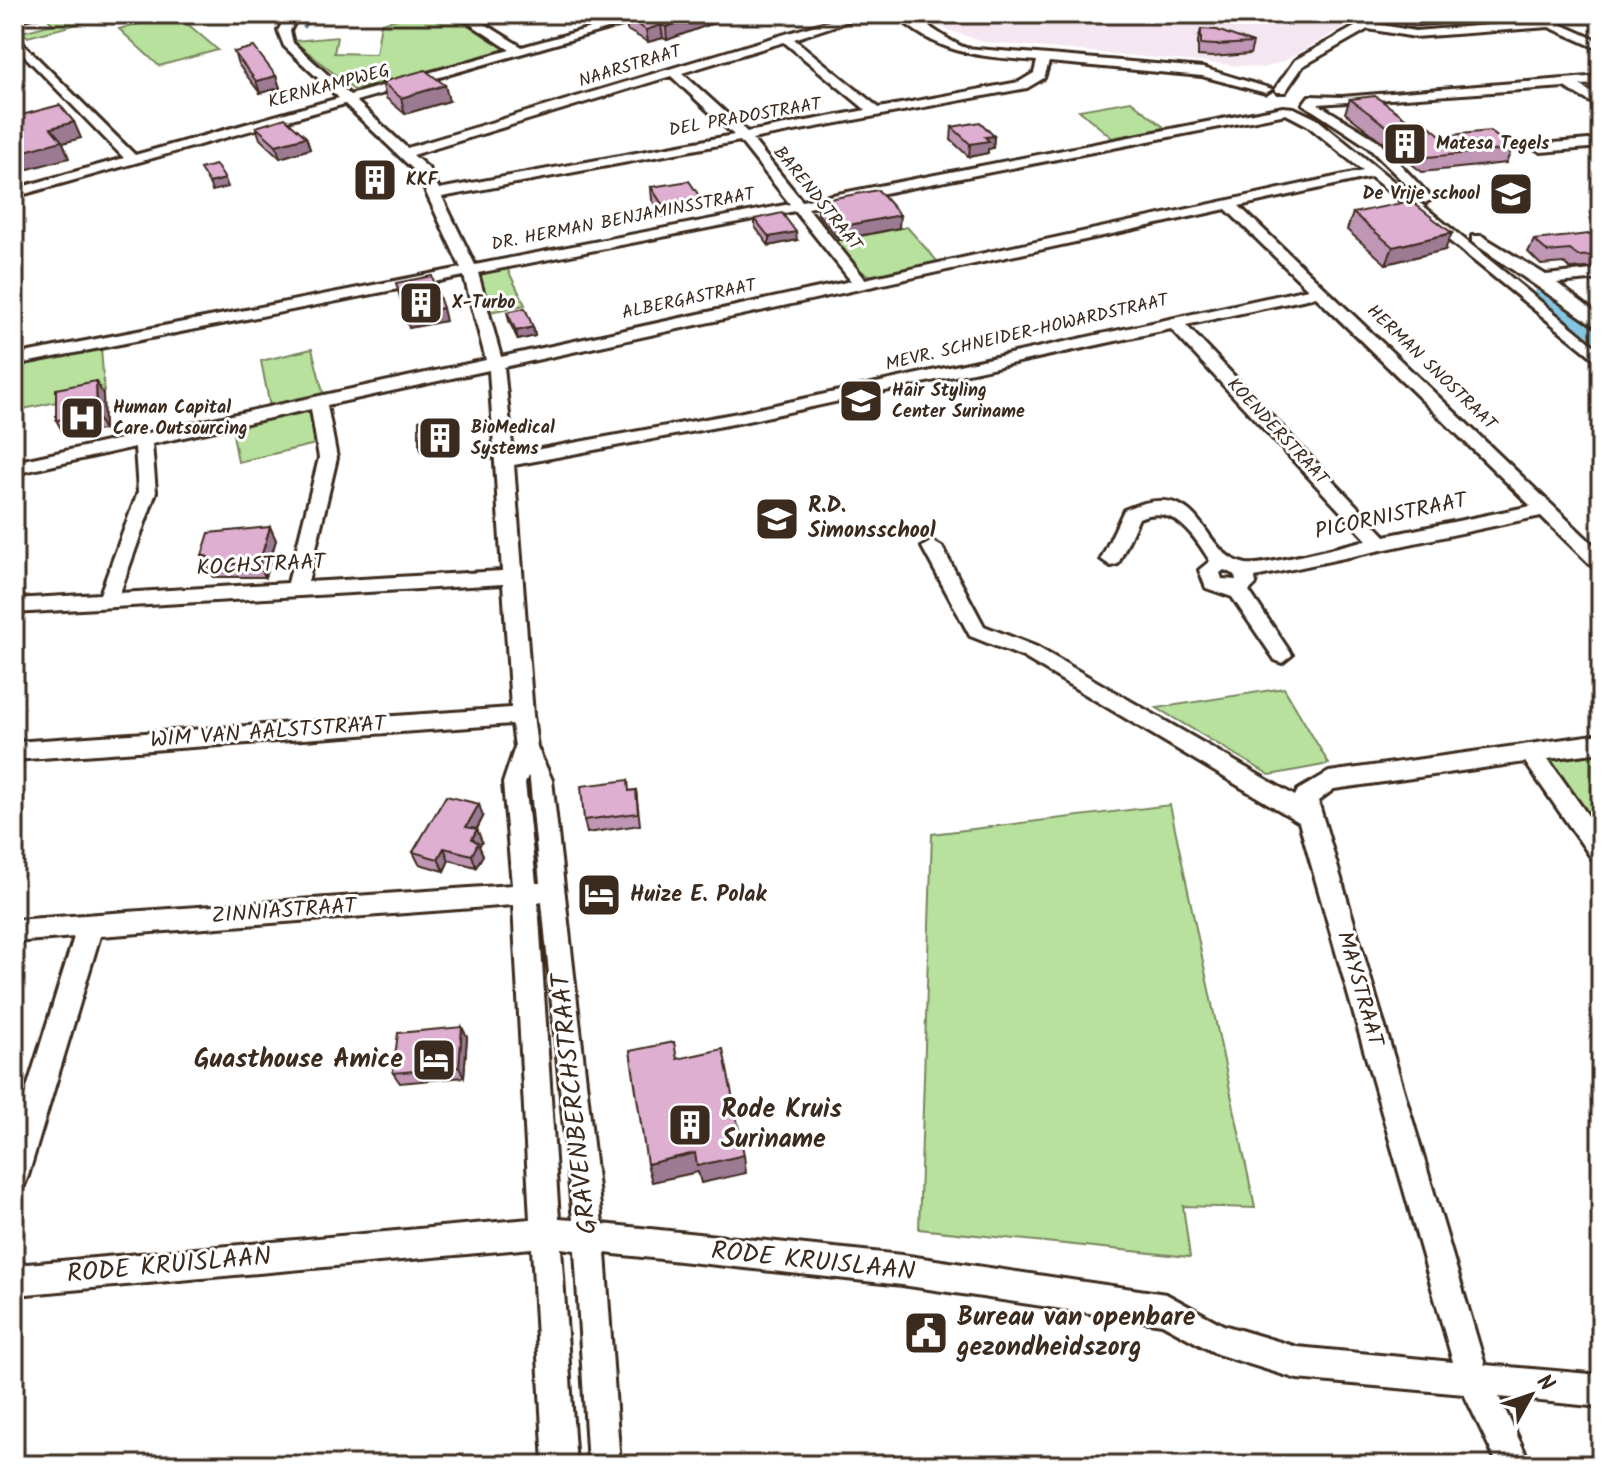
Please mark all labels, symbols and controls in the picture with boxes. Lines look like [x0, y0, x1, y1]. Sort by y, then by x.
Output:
street label: NAARSTRAAT [575, 37, 686, 96]
street label: KERNKAMPWEG [265, 57, 393, 117]
street label: DEL PRADOSTRAAT [667, 90, 825, 146]
building icon: Matesa Tegels [1381, 120, 1429, 168]
place label: Matesa Tegels [1436, 130, 1550, 159]
street label: BARENDSTRAAT [765, 140, 870, 259]
building icon: KKF [351, 156, 399, 204]
place label: KKF [406, 166, 439, 195]
school or university icon: De Vrije school [1487, 170, 1535, 218]
street label: DR. HERMAN BENJAMINSSTRAAT [489, 180, 758, 260]
place label: De Vrije school [1363, 180, 1480, 209]
street label: ALBERGASTRAAT [619, 271, 760, 328]
building icon: X-Turbo [397, 279, 445, 327]
street label: MEVR. SCHNEIDER-HOWARDSTRAAT [883, 286, 1173, 380]
place label: X-Turbo [451, 289, 516, 318]
street label: HERMAN SNOSTRAAT [1359, 298, 1504, 439]
street label: KOENDERSTRAAT [1219, 372, 1336, 493]
school or university icon: Hair Styling Center Suriname [837, 377, 885, 425]
place label: Hair Styling Center Suriname [892, 377, 1025, 427]
hospital icon: Human Capital Care Outsourcing [58, 394, 106, 442]
place label: Human Capital Care Outsourcing [113, 394, 248, 444]
building icon: BioMedical Systems [416, 414, 464, 462]
place label: BioMedical Systems [471, 414, 555, 464]
street label: PICORNISTRAAT [1312, 483, 1473, 550]
place label: R.D. Simonsschool [808, 489, 936, 549]
school or university icon: R.D. Simonsschool [753, 495, 801, 543]
street label: KOCHSTRAAT [196, 545, 329, 587]
street label: WIM VAN AALSTSTRAAT [149, 707, 389, 759]
hotel icon: Huize E. Polak [575, 871, 623, 919]
place label: Huize E. Polak [630, 878, 767, 913]
street label: ZINNIASTRAAT [210, 889, 360, 935]
street label: MAYSTRAAT [1326, 927, 1393, 1053]
street label: GRAVENBERCHSTRAAT [540, 969, 610, 1236]
hotel icon: Guasthouse Amice [410, 1036, 458, 1084]
place label: Guasthouse Amice [194, 1039, 403, 1081]
place label: Rode Kruis Suriname [721, 1089, 842, 1161]
building icon: Rode Kruis Suriname [666, 1101, 714, 1149]
street label: RODE KRUISLAAN [709, 1230, 917, 1294]
street label: RODE KRUISLAAN [65, 1236, 273, 1296]
place label: Bureau van openbare gezondheidszorg [956, 1297, 1196, 1369]
public building icon: Bureau van openbare gezondheidszorg [902, 1309, 950, 1357]
north arrow [1491, 1355, 1571, 1435]
text: N [1527, 1367, 1562, 1400]

